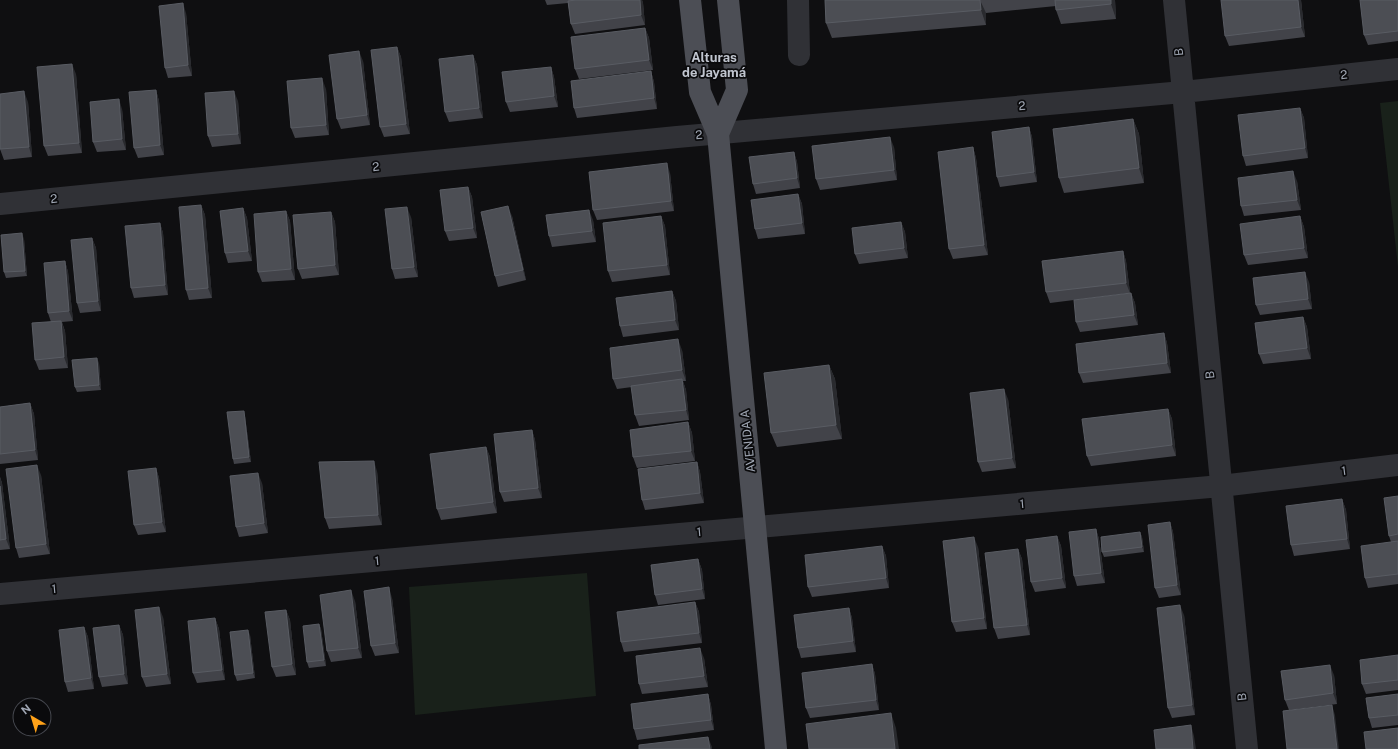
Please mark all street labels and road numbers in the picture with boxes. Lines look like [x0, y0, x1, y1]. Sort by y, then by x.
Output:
street label: B [1172, 47, 1186, 57]
street label: 2 [1340, 68, 1348, 82]
street label: 2 [1018, 99, 1026, 113]
street label: 2 [695, 128, 703, 142]
street label: 2 [372, 160, 380, 174]
street label: 2 [50, 192, 58, 206]
street label: B [1203, 370, 1217, 380]
street label: AVENIDA A [738, 408, 758, 473]
street label: 1 [1341, 464, 1347, 478]
street label: 1 [1019, 497, 1025, 511]
street label: 1 [696, 525, 702, 539]
street label: 1 [374, 554, 380, 568]
street label: 1 [51, 582, 57, 596]
street label: B [1235, 692, 1249, 702]

